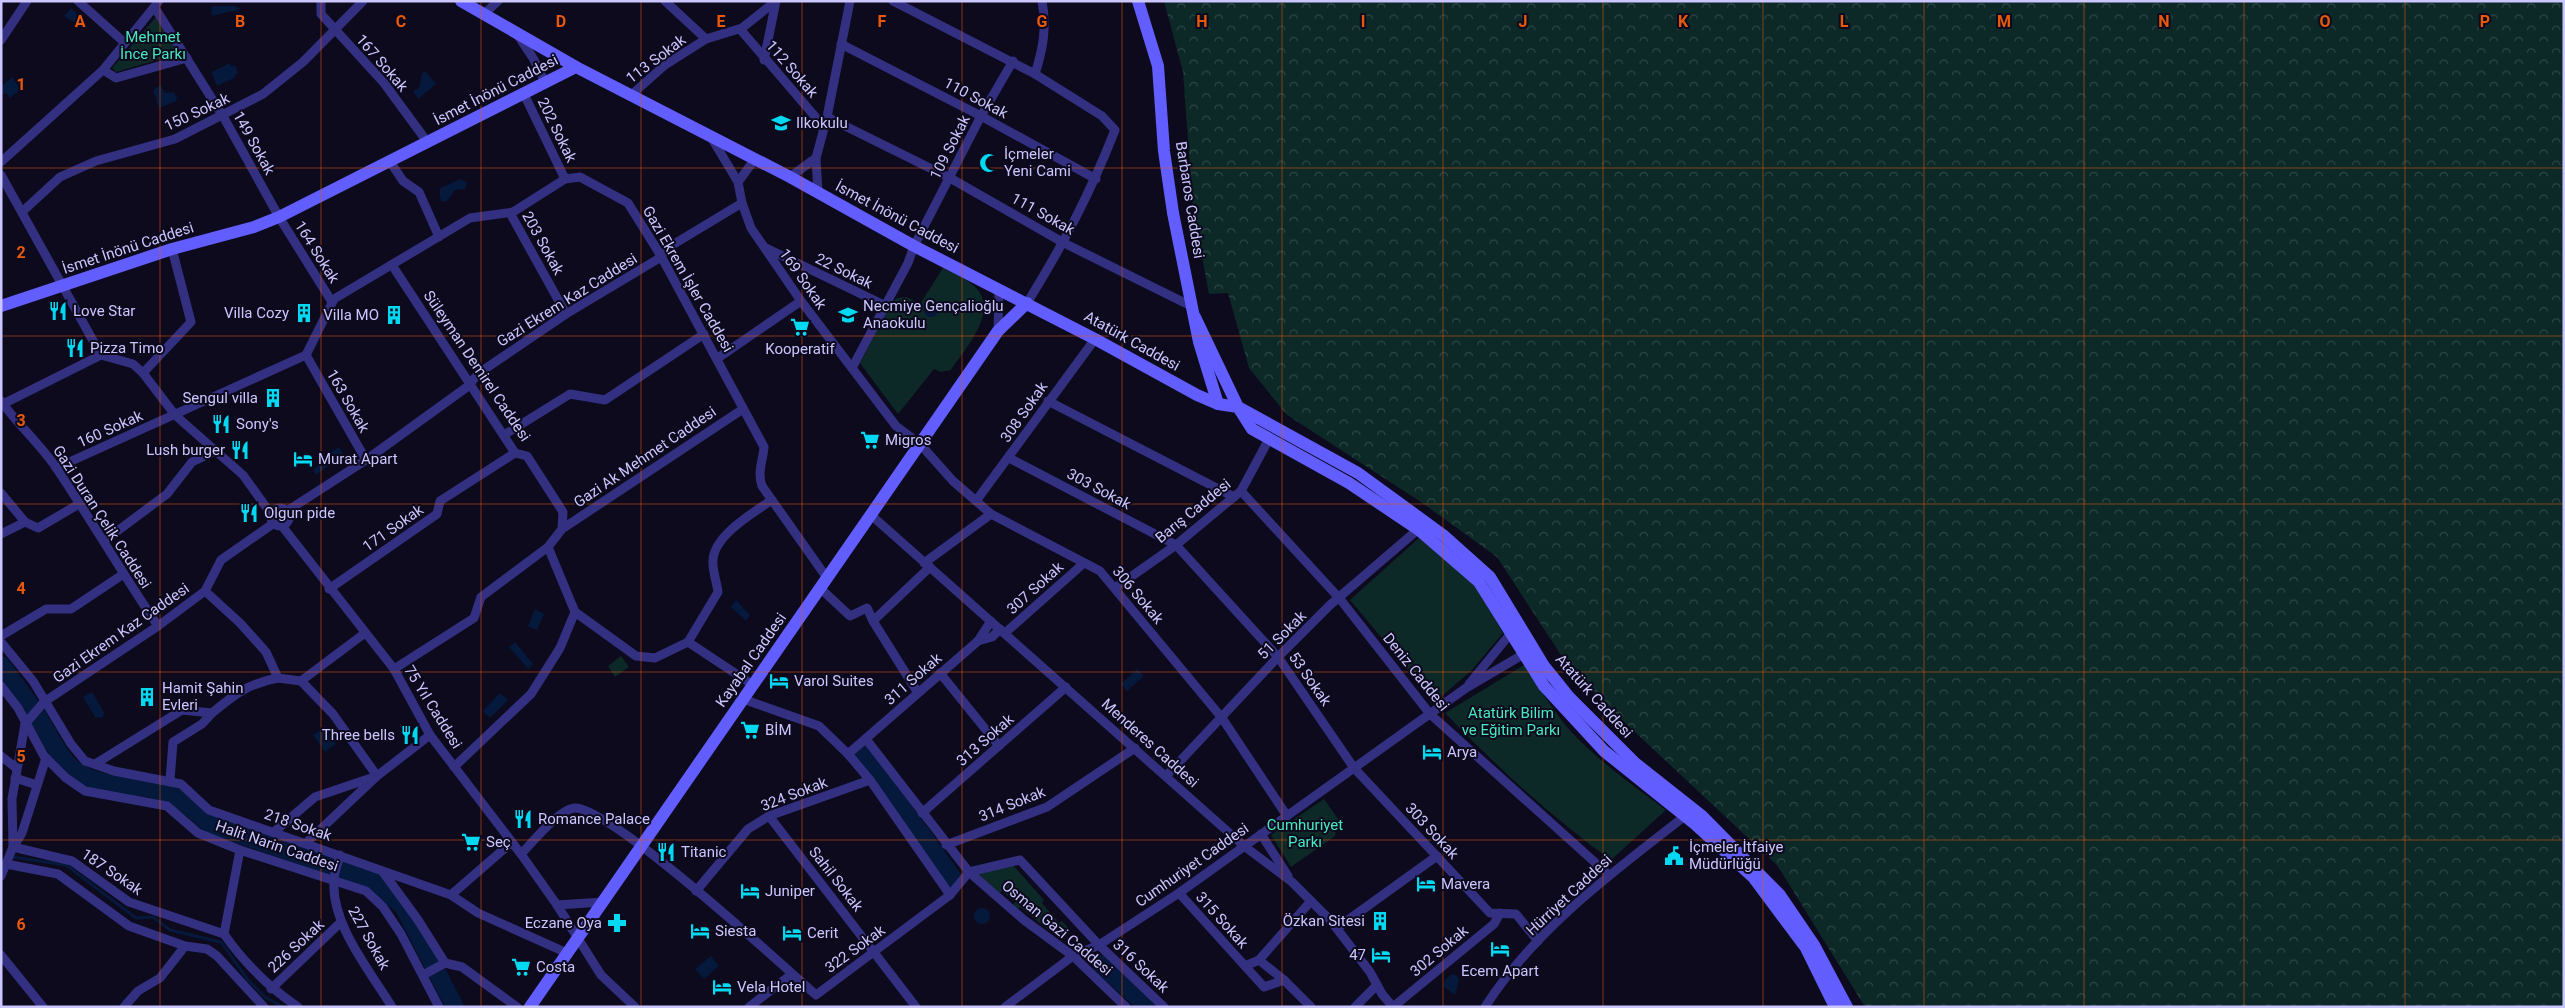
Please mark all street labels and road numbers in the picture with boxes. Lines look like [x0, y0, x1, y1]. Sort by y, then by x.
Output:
street label: 167 Sokak [352, 31, 412, 96]
street label: 113 Sokak [623, 31, 690, 87]
street label: 112 Sokak [762, 37, 822, 102]
street label: İsmet İnönü Caddesi [431, 51, 561, 129]
street label: 110 Sokak [941, 74, 1011, 123]
street label: 150 Sokak [162, 89, 233, 135]
street label: 202 Sokak [534, 95, 581, 166]
street label: 149 Sokak [229, 108, 279, 178]
street label: 109 Sokak [926, 111, 974, 182]
street label: Barbaros Caddesi [1172, 140, 1208, 260]
street label: İsmet İnönü Caddesi [832, 177, 962, 257]
street label: 111 Sokak [1008, 189, 1078, 239]
street label: Gazi Ekrem İşler Caddesi [639, 203, 737, 355]
street label: 203 Sokak [518, 208, 568, 278]
street label: İsmet İnönü Caddesi [60, 218, 196, 278]
street label: 164 Sokak [291, 218, 343, 287]
street label: 169 Sokak [776, 245, 831, 313]
street label: Gazi Ekrem Kaz Caddesi [494, 249, 640, 351]
street label: 22 Sokak [812, 249, 876, 293]
street label: Süleyman Demirel Caddesi [420, 287, 534, 445]
street label: Atatürk Caddesi [1081, 307, 1183, 375]
street label: 163 Sokak [323, 366, 373, 436]
street label: 308 Sokak [997, 378, 1052, 446]
street label: Gazi Ak Mehmet Caddesi [571, 403, 719, 511]
street label: 160 Sokak [74, 406, 146, 451]
street label: Gazi Duran Çelik Caddesi [49, 442, 155, 592]
street label: 303 Sokak [1064, 465, 1134, 514]
street label: Barış Caddesi [1152, 475, 1234, 547]
street label: 171 Sokak [359, 500, 427, 555]
street label: 307 Sokak [1003, 558, 1067, 618]
street label: 306 Sokak [1109, 562, 1168, 628]
street label: Gazi Ekrem Kaz Caddesi [49, 579, 193, 687]
street label: 51 Sokak [1254, 607, 1310, 663]
street label: Kayabal Caddesi [712, 609, 790, 711]
street label: Deniz Caddesi [1379, 629, 1453, 715]
street label: 311 Sokak [881, 649, 946, 709]
street label: 53 Sokak [1285, 649, 1335, 710]
street label: Atatürk Caddesi [1552, 650, 1636, 742]
street label: 75 Yıl Caddesi [400, 662, 466, 752]
street label: Menderes Caddesi [1098, 695, 1202, 791]
street label: 313 Sokak [953, 710, 1018, 770]
street label: 324 Sokak [758, 773, 830, 815]
street label: 314 Sokak [976, 782, 1048, 825]
street label: 303 Sokak [1402, 799, 1463, 863]
street label: 218 Sokak [262, 805, 334, 845]
street label: Halit Narin Caddesi [213, 817, 341, 875]
street label: Cumhuriyet Caddesi [1132, 819, 1252, 911]
street label: Sahil Sokak [805, 843, 867, 915]
street label: 187 Sokak [78, 845, 146, 899]
street label: Hürriyet Caddesi [1522, 851, 1616, 939]
street label: Osman Gazi Caddesi [998, 877, 1116, 979]
street label: 315 Sokak [1192, 888, 1252, 952]
street label: 227 Sokak [344, 903, 394, 973]
street label: 226 Sokak [264, 915, 328, 976]
street label: 322 Sokak [821, 921, 889, 977]
street label: 302 Sokak [1406, 921, 1472, 980]
street label: 316 Sokak [1109, 936, 1173, 997]

